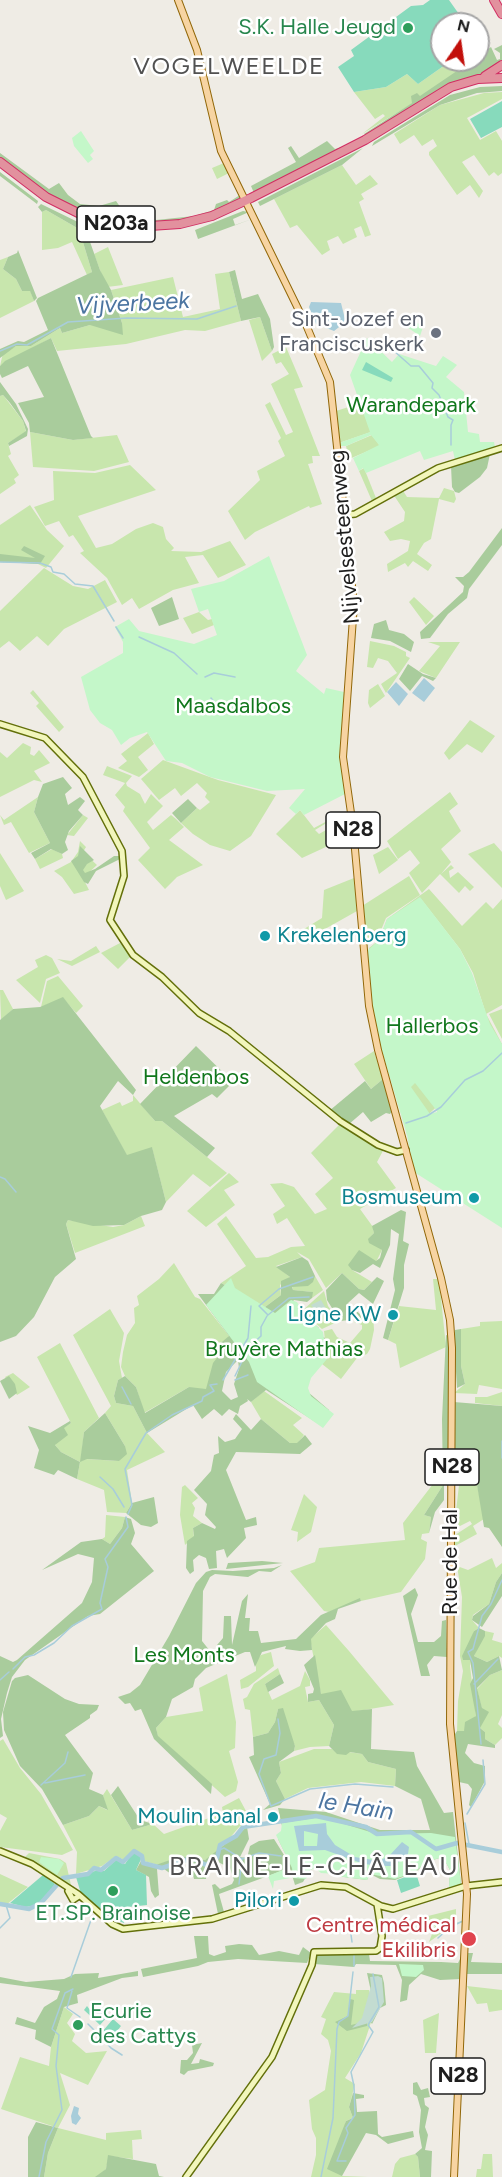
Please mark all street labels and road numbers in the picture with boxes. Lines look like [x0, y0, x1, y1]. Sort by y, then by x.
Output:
road number: N203a [77, 206, 155, 242]
street label: Nijvelsesteenweg [324, 449, 366, 625]
road number: N28 [326, 812, 380, 848]
road number: N28 [425, 1449, 479, 1485]
street label: Rue de Hal [438, 1509, 464, 1615]
road number: N28 [431, 2058, 485, 2094]

